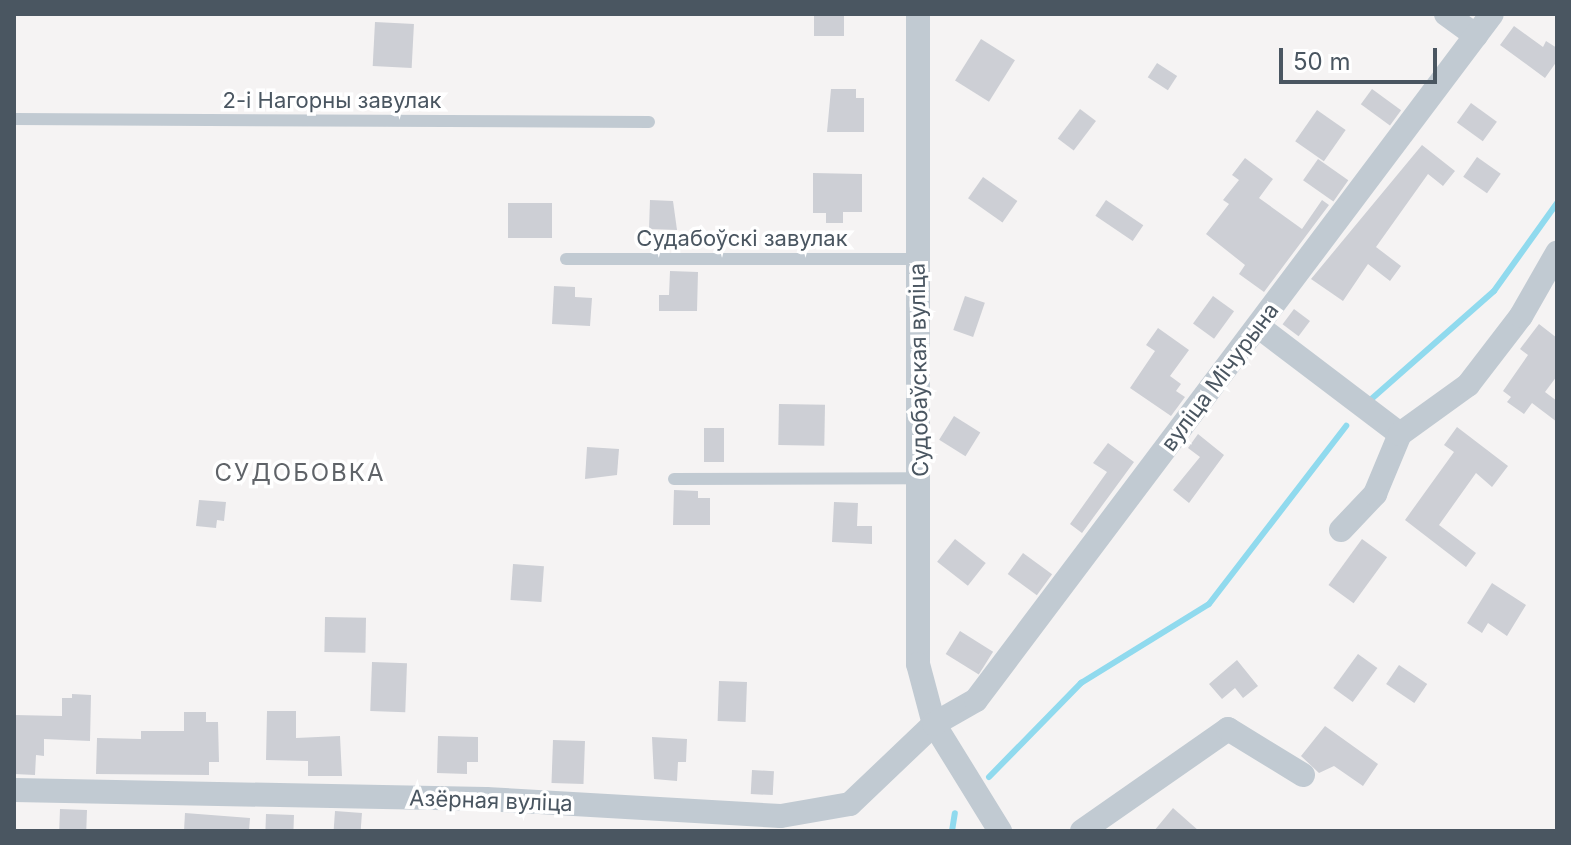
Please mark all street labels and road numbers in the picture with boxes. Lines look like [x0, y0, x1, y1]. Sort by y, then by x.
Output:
street label: 2-і Нагорны завулак [223, 88, 441, 114]
street label: Судабоўскі завулак [636, 226, 848, 252]
street label: Судобаўская вуліца [904, 263, 934, 477]
street label: вуліца Мічурына [1156, 298, 1284, 456]
street label: Азёрная вуліца [409, 785, 573, 817]

